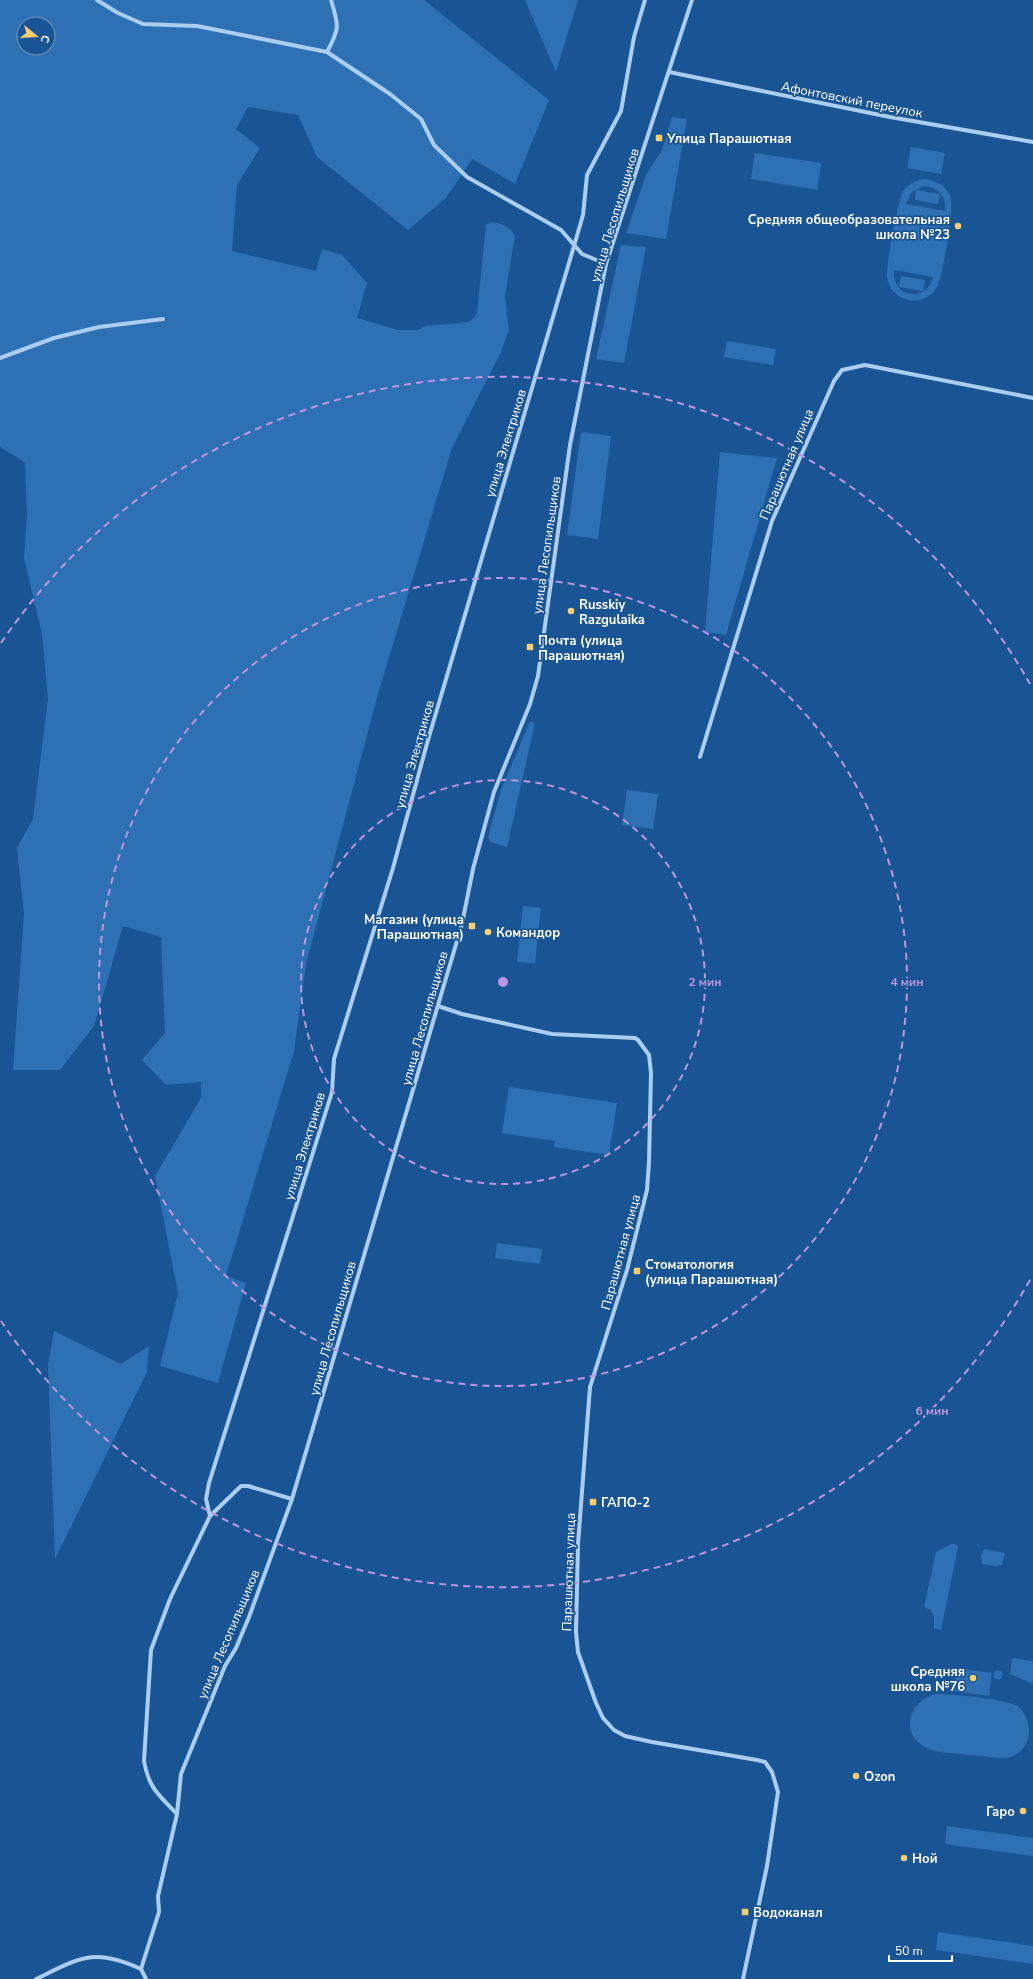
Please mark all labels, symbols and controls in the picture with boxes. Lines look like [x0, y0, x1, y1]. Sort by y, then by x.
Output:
north arrow [16, 16, 56, 56]
text: С [37, 33, 53, 45]
street label: Афонтовский переулок [779, 77, 924, 123]
place label: Улица Парашютная [666, 130, 792, 148]
marker: Улица Парашютная [654, 133, 664, 143]
street label: улица Лесопильщиков [586, 146, 644, 284]
place label: Средняя общеобразовательная школа №23 [748, 211, 950, 244]
marker: Средняя общеобразовательная школа №23 [953, 221, 963, 231]
street label: улица Электриков [481, 387, 531, 499]
street label: Парашютная улица [755, 406, 818, 523]
street label: улица Лесопильщиков [528, 475, 566, 615]
place label: Russkiy Razgulaika [579, 596, 645, 629]
marker: Russkiy Razgulaika [566, 606, 576, 616]
place label: Почта (улица Парашютная) [538, 632, 625, 665]
marker: Почта (улица Парашютная) [525, 642, 535, 652]
street label: улица Электриков [391, 698, 439, 811]
place label: Магазин (улица Парашютная) [364, 911, 464, 944]
marker: Магазин (улица Парашютная) [467, 921, 477, 931]
place label: Командор [496, 924, 560, 942]
marker: Командор [483, 927, 493, 937]
street label: улица Лесопильщиков [397, 949, 453, 1088]
text: 2 мин [688, 974, 722, 990]
text: 4 мин [890, 974, 924, 990]
centre of rings [496, 975, 510, 989]
street label: улица Электриков [280, 1090, 330, 1202]
street label: Парашютная улица [597, 1192, 645, 1312]
place label: Стоматология (улица Парашютная) [645, 1256, 778, 1289]
street label: улица Лесопильщиков [305, 1259, 361, 1398]
marker: Стоматология (улица Парашютная) [632, 1266, 642, 1276]
text: 6 мин [915, 1403, 949, 1419]
place label: ГАПО-2 [601, 1494, 650, 1512]
marker: ГАПО-2 [588, 1497, 598, 1507]
street label: Парашютная улица [558, 1512, 580, 1632]
street label: улица Лесопильщиков [193, 1567, 264, 1702]
place label: Средняя школа №76 [891, 1663, 965, 1696]
marker: Средняя школа №76 [968, 1673, 978, 1683]
place label: Ozon [864, 1768, 895, 1786]
marker: Ozon [851, 1771, 861, 1781]
place label: Гаро [986, 1803, 1015, 1821]
marker: Гаро [1018, 1806, 1028, 1816]
place label: Ной [912, 1850, 938, 1868]
marker: Ной [899, 1853, 909, 1863]
place label: Водоканал [753, 1904, 823, 1922]
marker: Водоканал [740, 1907, 750, 1917]
scale bar [889, 1937, 952, 1963]
text: 50 m [895, 1943, 923, 1959]

